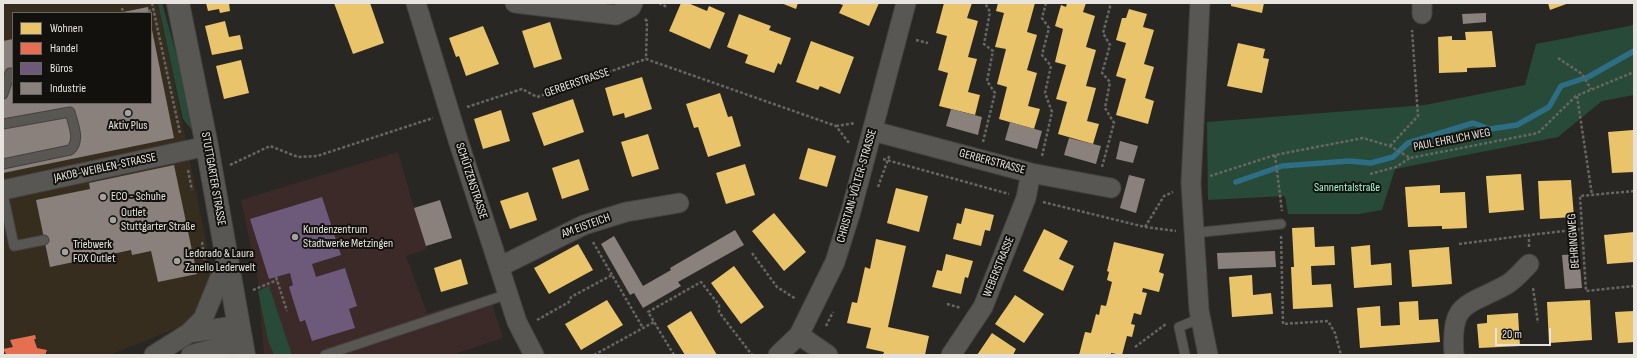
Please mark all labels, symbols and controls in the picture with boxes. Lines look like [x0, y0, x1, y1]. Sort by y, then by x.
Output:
legend [12, 12, 152, 104]
text: Wohnen [50, 21, 83, 36]
text: Handel [50, 41, 78, 56]
text: Büros [50, 61, 73, 76]
street label: GERBERSTRASSE [543, 65, 611, 101]
text: Industrie [50, 81, 86, 96]
marker: Aktiv Plus [123, 108, 133, 118]
place label: Aktiv Plus [109, 119, 147, 133]
street label: PAUL EHRLICH WEG [1412, 125, 1492, 155]
street label: CHRISTIAN-VÖLTER-STRASSE [834, 128, 880, 244]
street label: STUTTGARTER STRASSE [198, 131, 228, 227]
street label: SCHÜTZENSTRASSE [452, 141, 490, 221]
street label: GERBERSTRASSE [957, 146, 1027, 178]
street label: JAKOB-WEIBLEN-STRASSE [53, 150, 157, 186]
park label: Sannentalstraße [1314, 181, 1380, 195]
place label: ECO - Schuhe [111, 190, 166, 204]
marker: ECO - Schuhe [98, 192, 108, 202]
place label: Outlet Stuttgarter Straße [121, 206, 195, 234]
street label: AM EISTEICH [560, 211, 612, 241]
street label: BEHRINGWEG [1565, 213, 1583, 269]
marker: Outlet Stuttgarter Straße [108, 215, 118, 225]
place label: Kundenzentrum Stadtwerke Metzingen [303, 223, 393, 251]
marker: Kundenzentrum Stadtwerke Metzingen [290, 232, 300, 242]
street label: WEBERSTRASSE [980, 235, 1018, 299]
place label: Triebwerk FOX Outlet [73, 238, 116, 266]
marker: Triebwerk FOX Outlet [60, 247, 70, 257]
place label: Ledorado & Laura Zanello Lederwelt [185, 247, 256, 275]
marker: Ledorado & Laura Zanello Lederwelt [172, 256, 182, 266]
scale bar [1497, 320, 1553, 346]
text: 20 m [1502, 327, 1522, 342]

